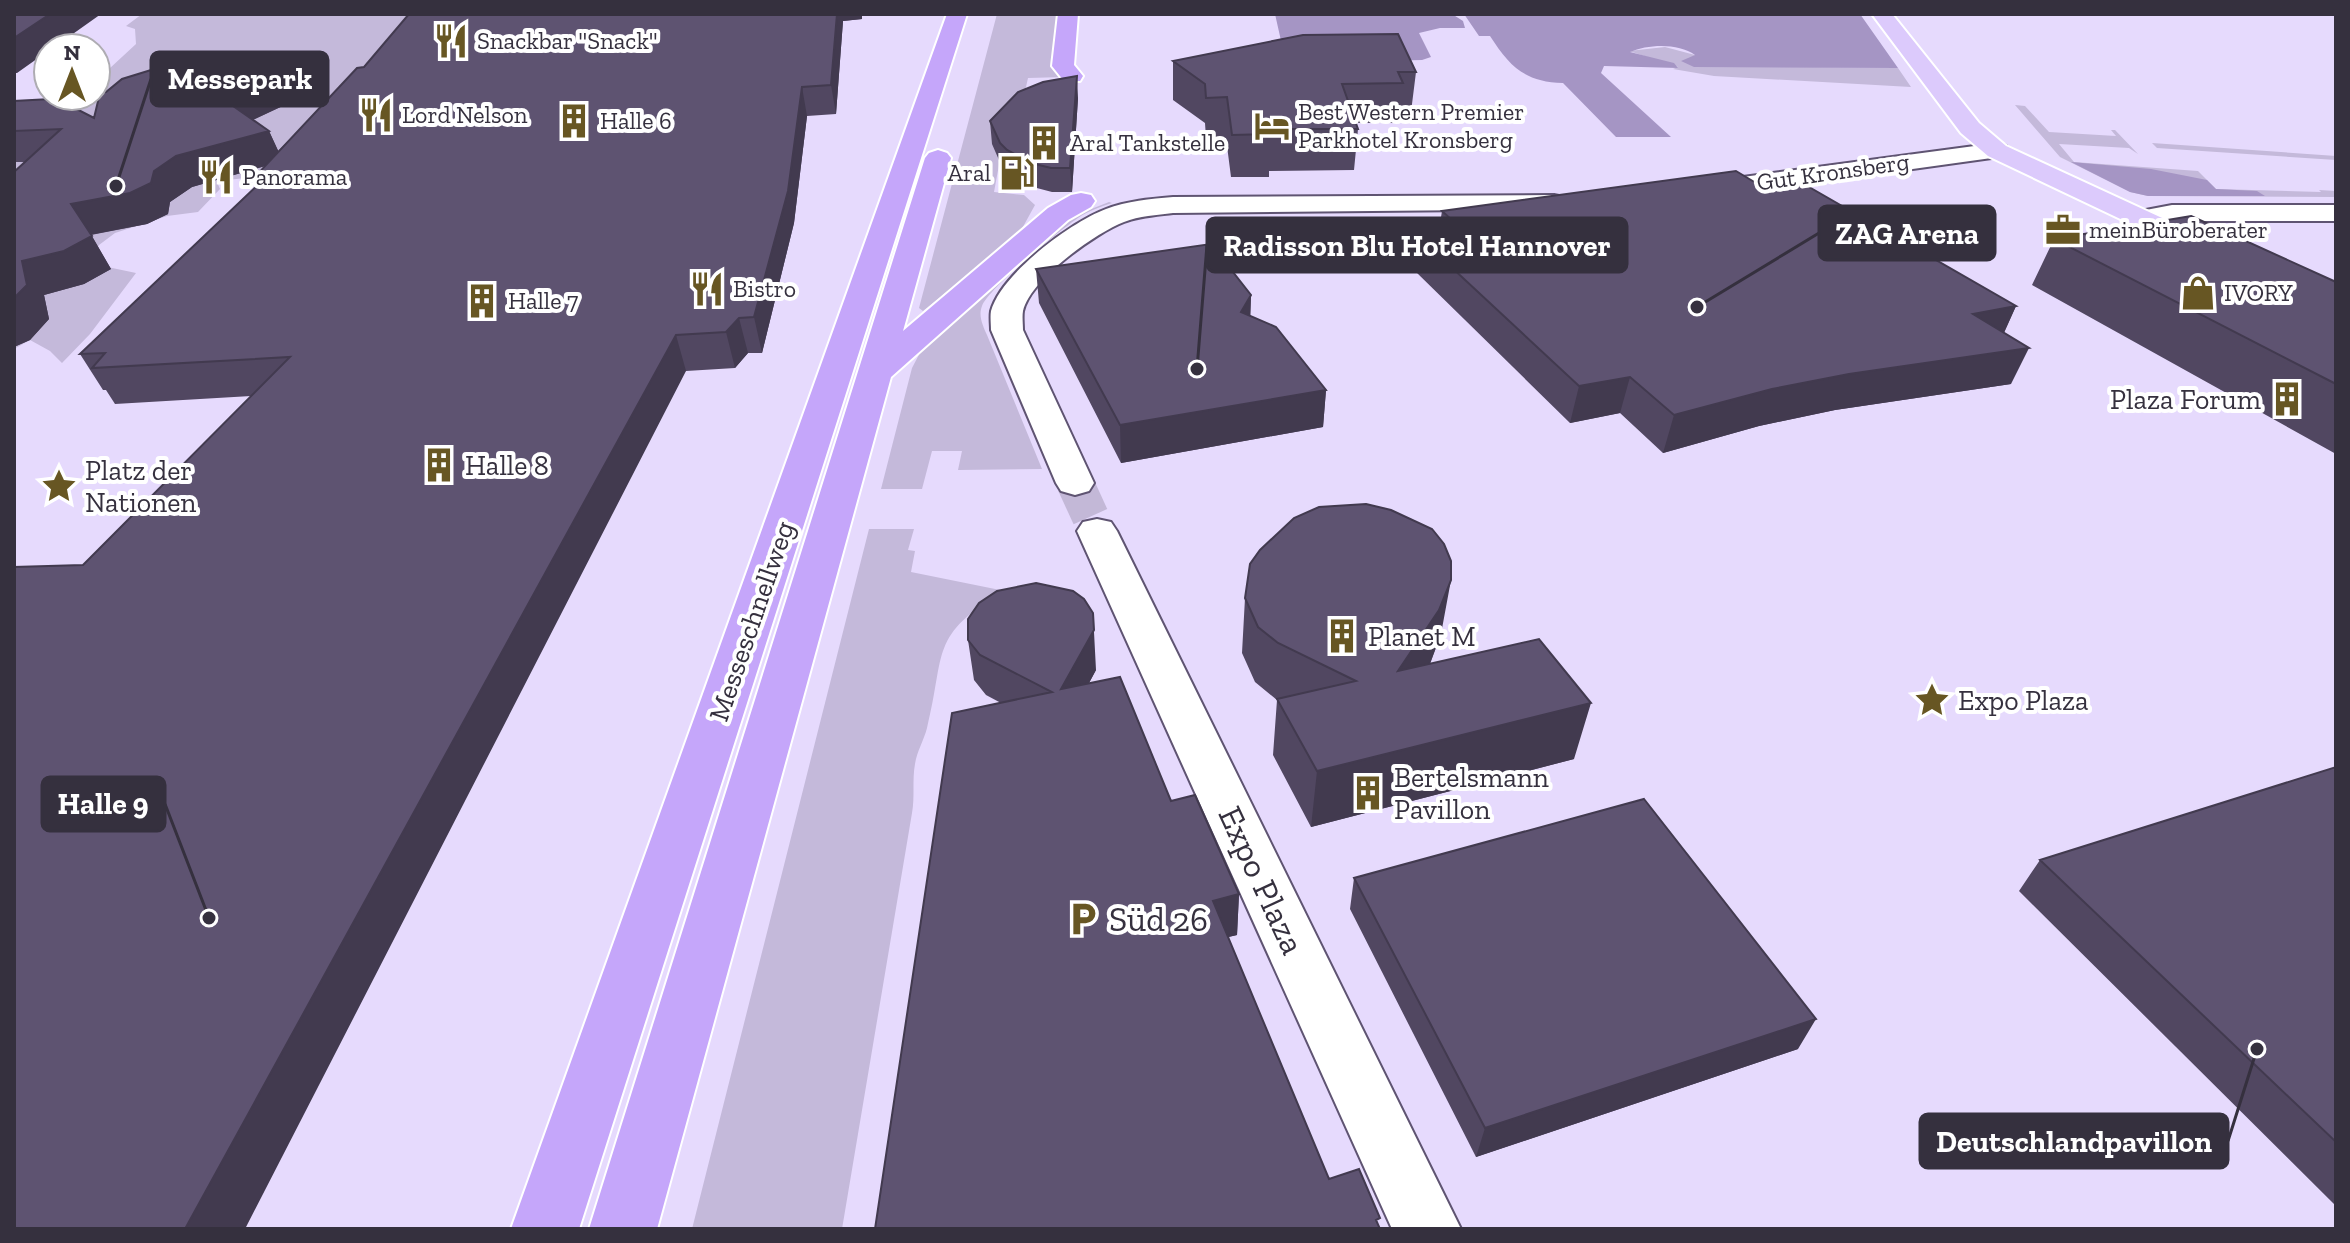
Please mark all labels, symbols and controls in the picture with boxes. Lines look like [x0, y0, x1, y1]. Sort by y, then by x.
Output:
restaurant icon: Snackbar "Snack" [432, 22, 470, 60]
place label: Snackbar "Snack" [477, 26, 658, 55]
north arrow [32, 32, 112, 112]
text: N [64, 39, 81, 66]
callout: Messepark [151, 52, 328, 106]
text: Messepark [168, 61, 313, 97]
restaurant icon: Lord Nelson [357, 96, 395, 134]
place label: Best Western Premier Parkhotel Kronsberg [1298, 97, 1524, 154]
place label: Lord Nelson [402, 100, 528, 129]
building icon: Halle 6 [555, 102, 593, 140]
place label: Halle 6 [600, 106, 672, 135]
hotel icon: Best Western Premier Parkhotel Kronsberg [1253, 107, 1291, 145]
building icon: Aral Tankstelle [1025, 124, 1063, 162]
place label: Aral Tankstelle [1070, 128, 1225, 157]
street label: Gut Kronsberg [1755, 146, 1911, 197]
fuel station icon: Aral [998, 154, 1036, 192]
restaurant icon: Panorama [197, 158, 235, 196]
place label: Aral [947, 158, 991, 187]
place label: Panorama [242, 162, 348, 191]
callout: ZAG Arena [1819, 206, 1995, 260]
office icon: meinBüroberater [2044, 211, 2082, 249]
place label: meinBüroberater [2089, 215, 2268, 244]
text: ZAG Arena [1835, 216, 1979, 252]
callout: Radisson Blu Hotel Hannover [1207, 218, 1627, 272]
text: Radisson Blu Hotel Hannover [1223, 228, 1611, 264]
restaurant icon: Bistro [688, 270, 726, 308]
place label: Bistro [733, 274, 796, 303]
shop icon: IVORY [2179, 274, 2217, 312]
place label: IVORY [2224, 278, 2293, 307]
building icon: Halle 7 [463, 282, 501, 320]
place label: Halle 7 [508, 286, 578, 315]
building icon: Plaza Forum [2268, 380, 2306, 418]
place label: Plaza Forum [2110, 383, 2261, 416]
building icon: Halle 8 [420, 446, 458, 484]
place label: Halle 8 [465, 449, 549, 482]
place label: Platz der Nationen [85, 454, 196, 519]
place icon: Platz der Nationen [40, 467, 78, 505]
street label: Messeschnellweg [702, 517, 801, 725]
building icon: Planet M [1323, 617, 1361, 655]
place label: Planet M [1368, 620, 1476, 653]
place icon: Expo Plaza [1913, 681, 1951, 719]
place label: Expo Plaza [1958, 684, 2089, 717]
place label: Bertelsmann Pavillon [1394, 761, 1549, 826]
building icon: Bertelsmann Pavillon [1349, 774, 1387, 812]
callout: Halle 9 [42, 777, 165, 831]
text: Halle 9 [57, 786, 149, 822]
street label: Expo Plaza [1209, 800, 1314, 961]
place label: Süd 26 [1109, 899, 1208, 940]
parking icon: Süd 26 [1064, 900, 1102, 938]
callout: Deutschlandpavillon [1920, 1114, 2228, 1168]
text: Deutschlandpavillon [1936, 1124, 2212, 1160]

